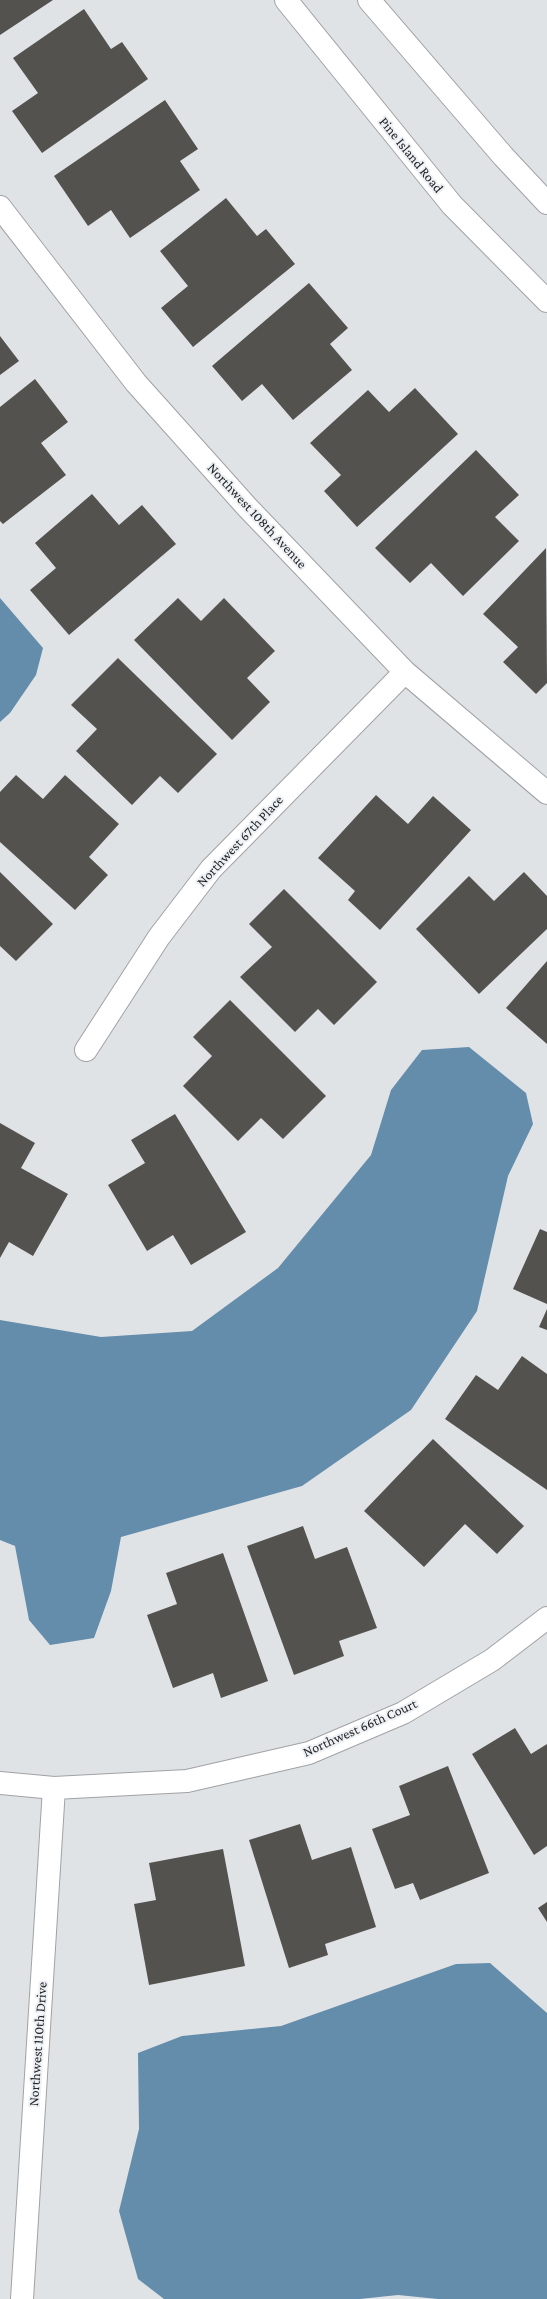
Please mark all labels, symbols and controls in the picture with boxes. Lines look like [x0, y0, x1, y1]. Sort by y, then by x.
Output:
street label: Pine Island Road [375, 114, 447, 196]
street label: Northwest 108th Avenue [204, 460, 310, 572]
street label: Northwest 67th Place [193, 792, 287, 890]
street label: Northwest 66th Court [300, 1695, 420, 1761]
street label: Northwest 110th Drive [25, 1981, 51, 2107]

